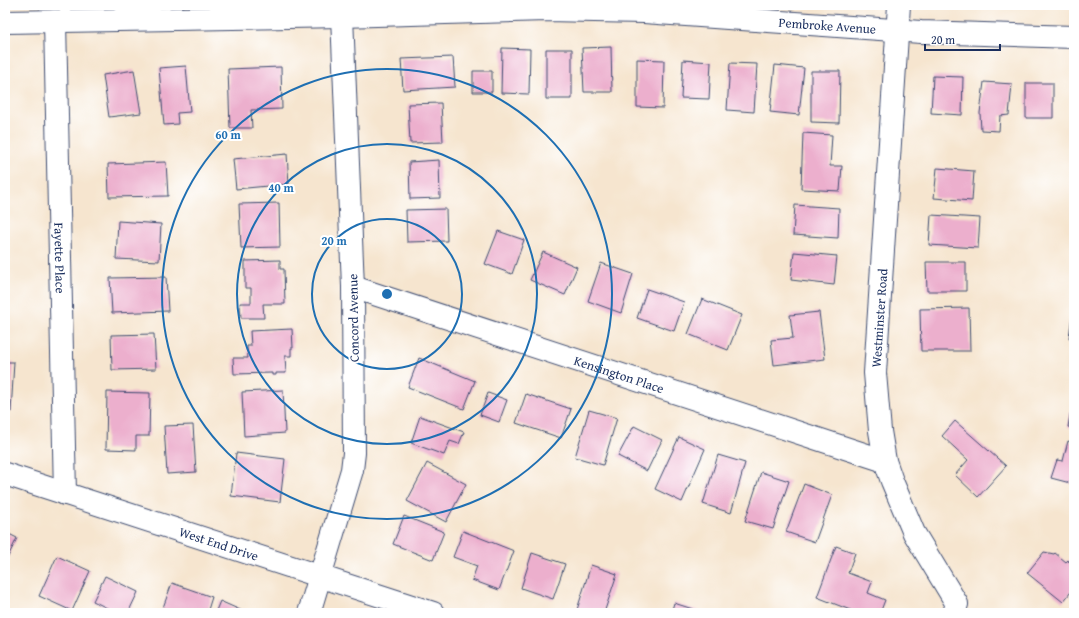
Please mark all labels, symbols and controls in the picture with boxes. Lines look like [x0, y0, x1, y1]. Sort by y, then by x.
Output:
street label: Pembroke Avenue [778, 13, 877, 39]
scale bar [925, 26, 1000, 52]
text: 20 m [931, 31, 955, 48]
text: 60 m [215, 126, 241, 143]
text: 40 m [268, 179, 294, 196]
street label: Fayette Place [49, 222, 70, 294]
text: 20 m [321, 232, 347, 249]
street label: Westminster Road [867, 268, 892, 368]
street label: Concord Avenue [343, 274, 364, 362]
centre of rings [380, 287, 394, 301]
street label: Kensington Place [571, 351, 667, 398]
street label: West End Drive [177, 522, 261, 566]

